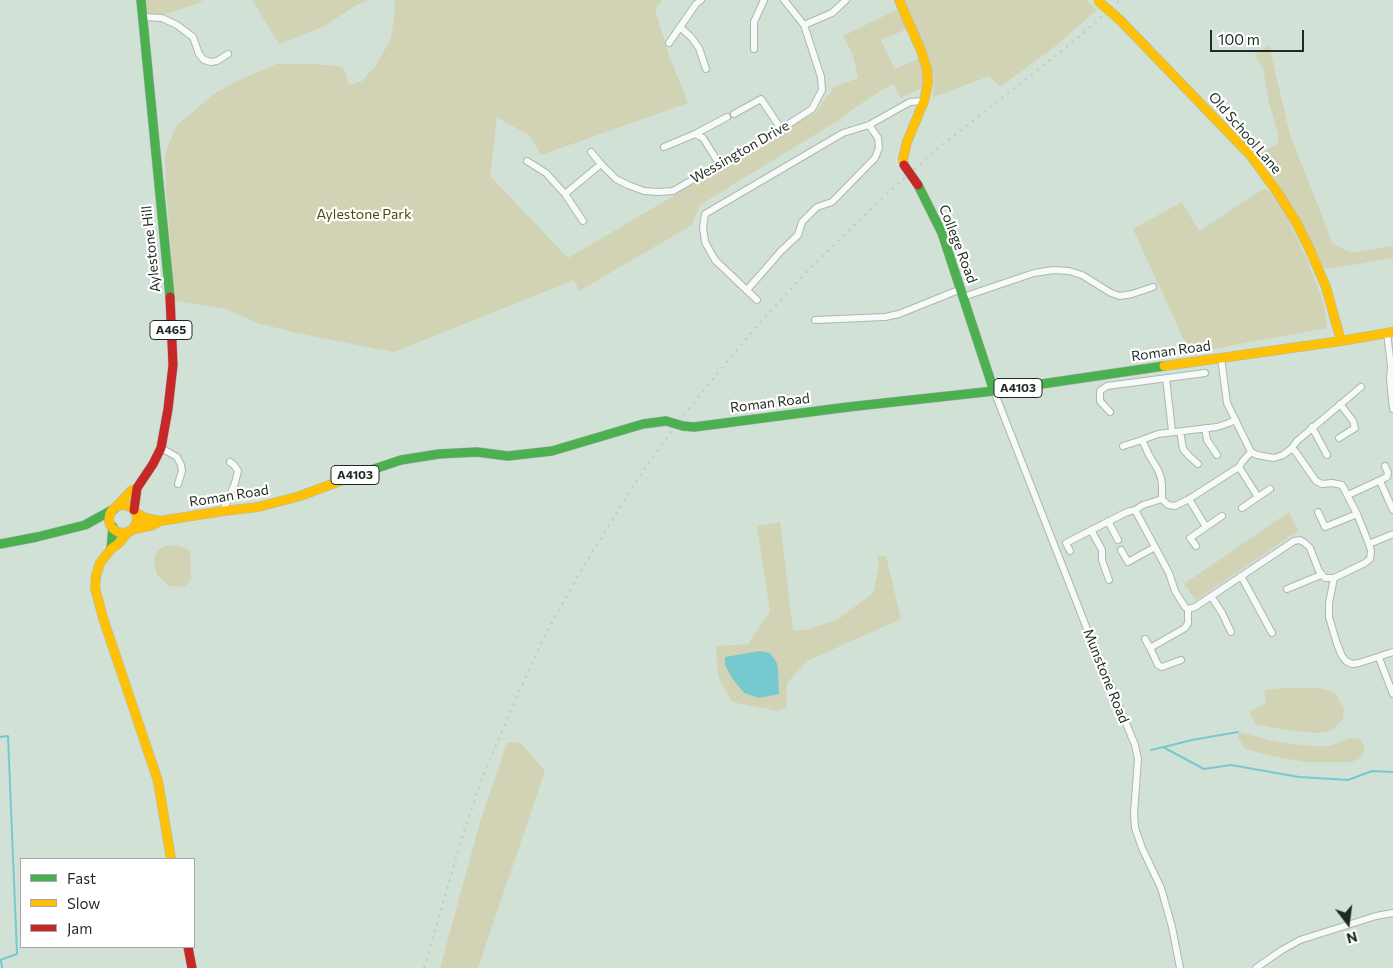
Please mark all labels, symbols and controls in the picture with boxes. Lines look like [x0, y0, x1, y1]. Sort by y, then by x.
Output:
scale bar [1213, 20, 1307, 52]
text: 100 m [1218, 30, 1260, 48]
street label: Old School Lane [1205, 89, 1285, 177]
street label: Wessington Drive [688, 117, 792, 187]
street label: College Road [935, 202, 981, 286]
street label: Aylestone Hill [138, 205, 164, 293]
park label: Aylestone Park [316, 206, 412, 222]
road number: A465 [150, 320, 192, 340]
street label: Roman Road [1130, 337, 1212, 365]
road number: A4103 [994, 378, 1042, 398]
street label: Roman Road [729, 390, 811, 416]
road number: A4103 [331, 466, 379, 484]
street label: Roman Road [188, 481, 270, 511]
street label: Munstone Road [1079, 626, 1133, 726]
legend [20, 858, 195, 948]
text: Fast [67, 869, 96, 887]
text: Slow [67, 894, 100, 912]
north arrow [1323, 898, 1373, 948]
text: Jam [67, 919, 92, 937]
text: N [1345, 928, 1359, 948]

